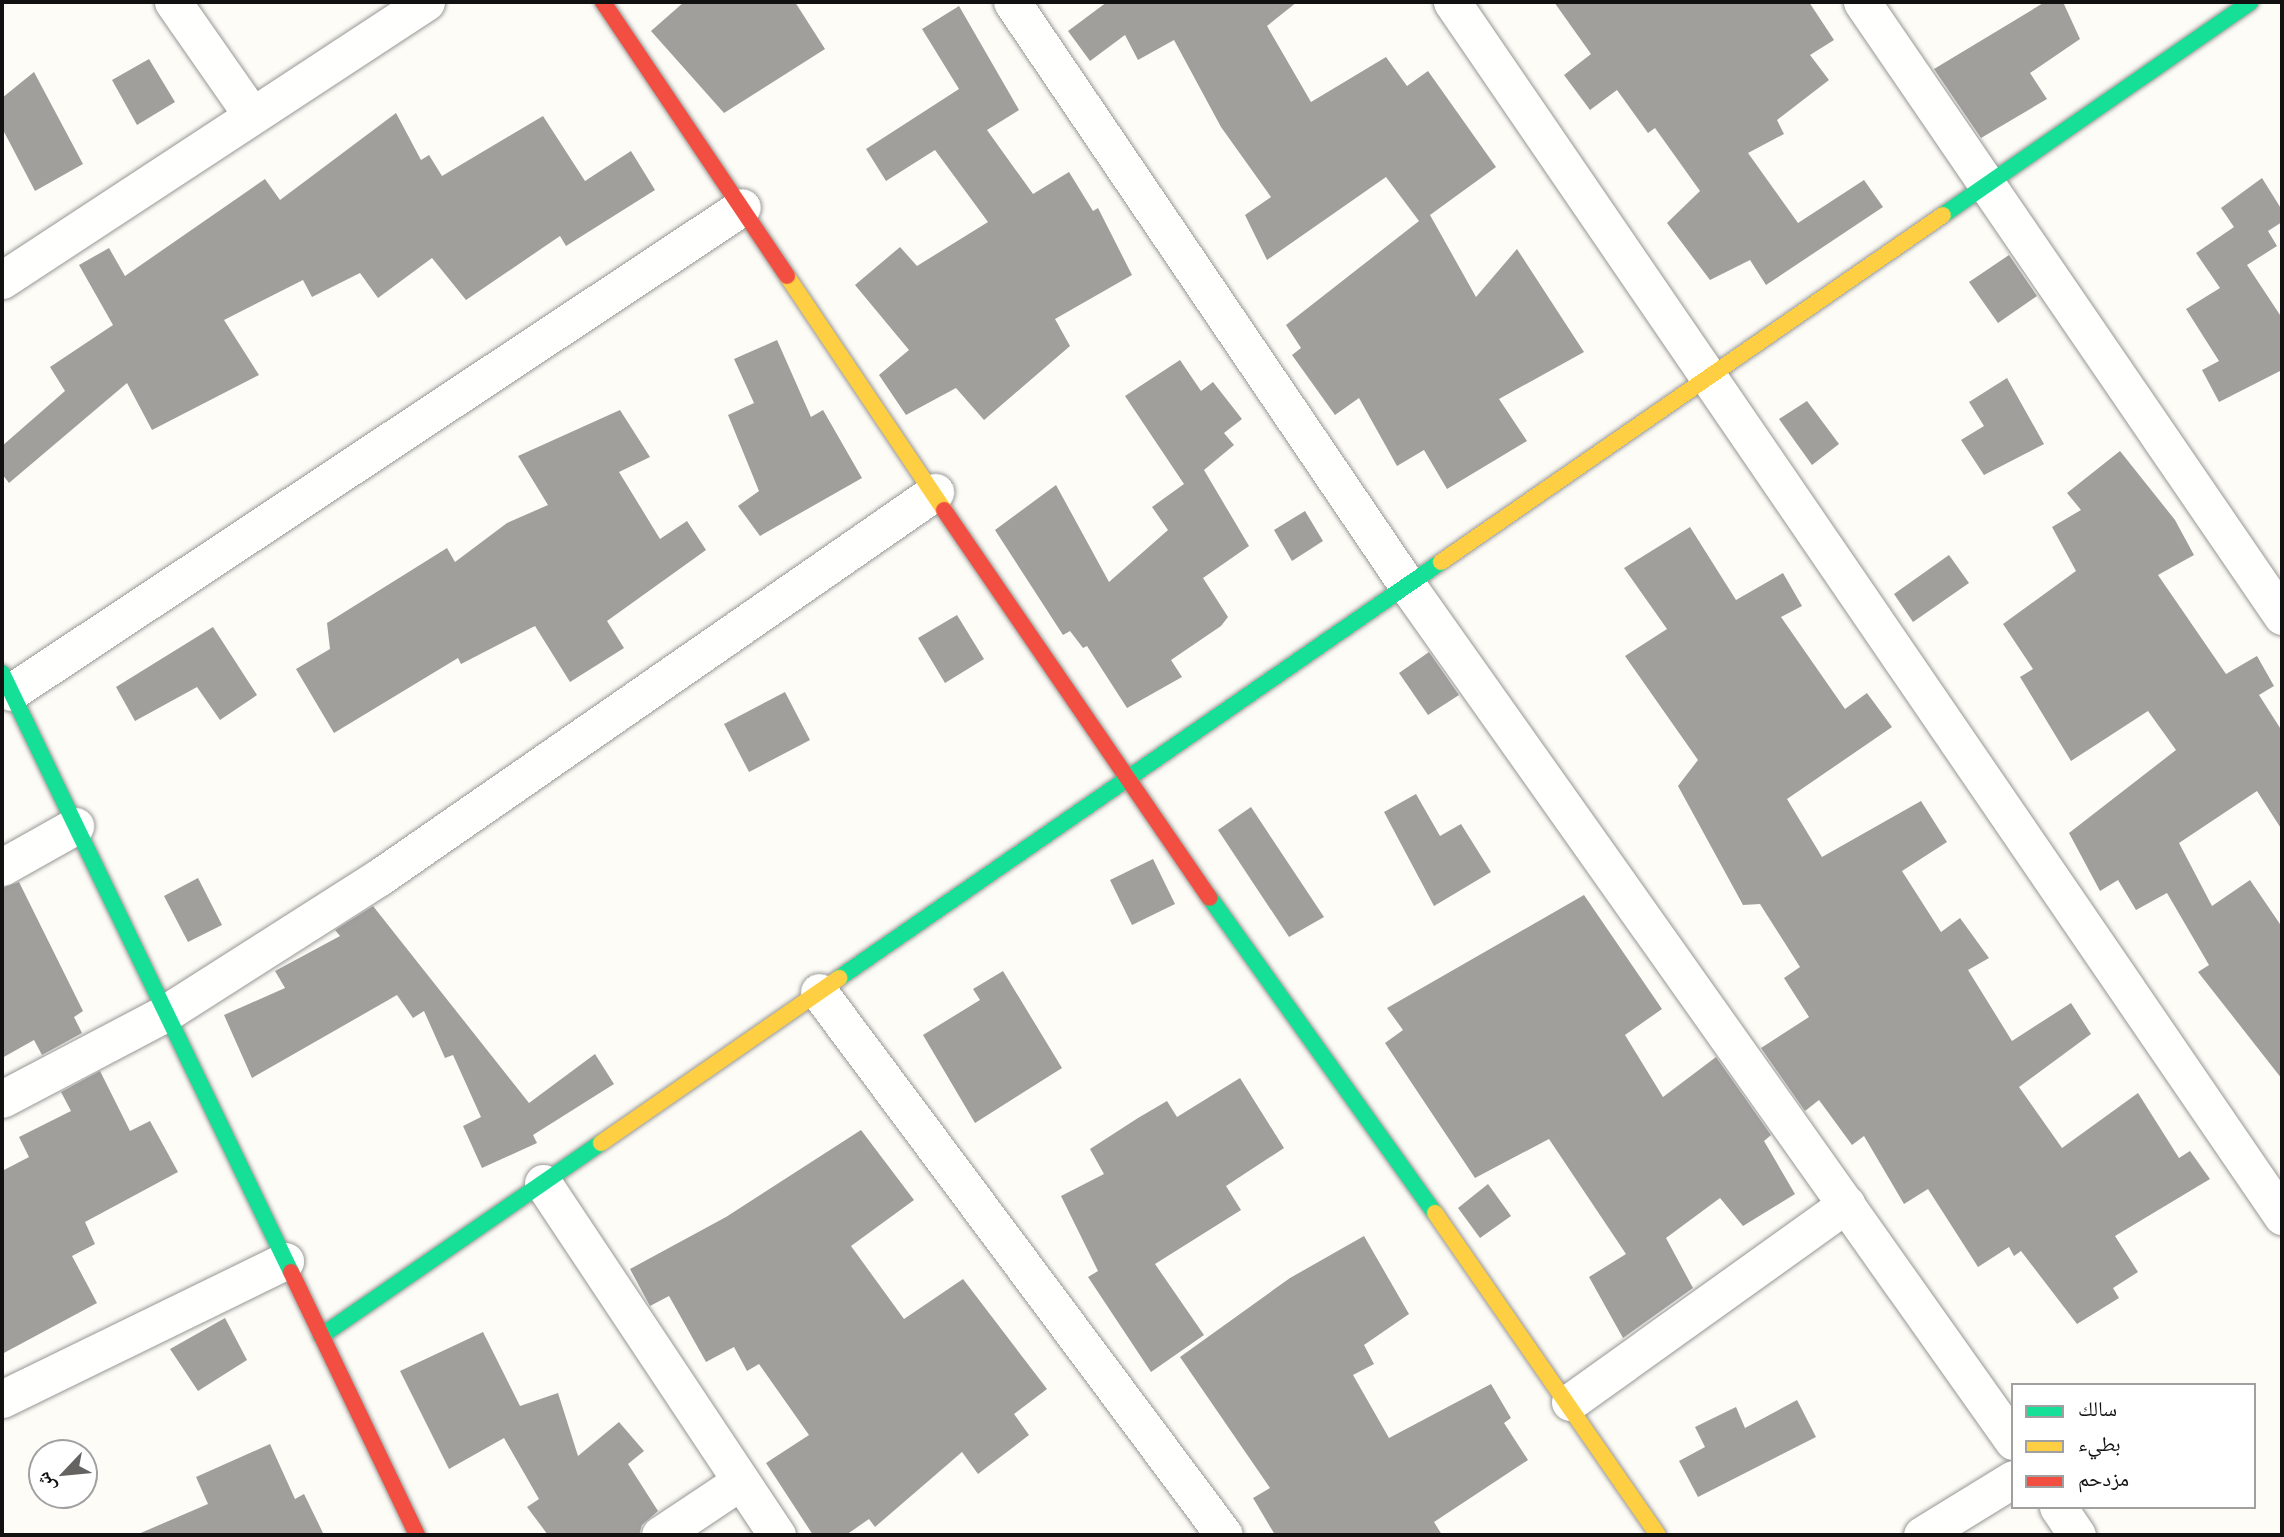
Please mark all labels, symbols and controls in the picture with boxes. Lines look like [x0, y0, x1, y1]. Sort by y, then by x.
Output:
legend [2011, 1383, 2256, 1509]
text: سالك [2078, 1396, 2117, 1422]
text: بطيء [2078, 1431, 2121, 1457]
north arrow [28, 1439, 98, 1509]
text: مزدحم [2078, 1466, 2129, 1492]
text: ش [31, 1468, 60, 1497]

